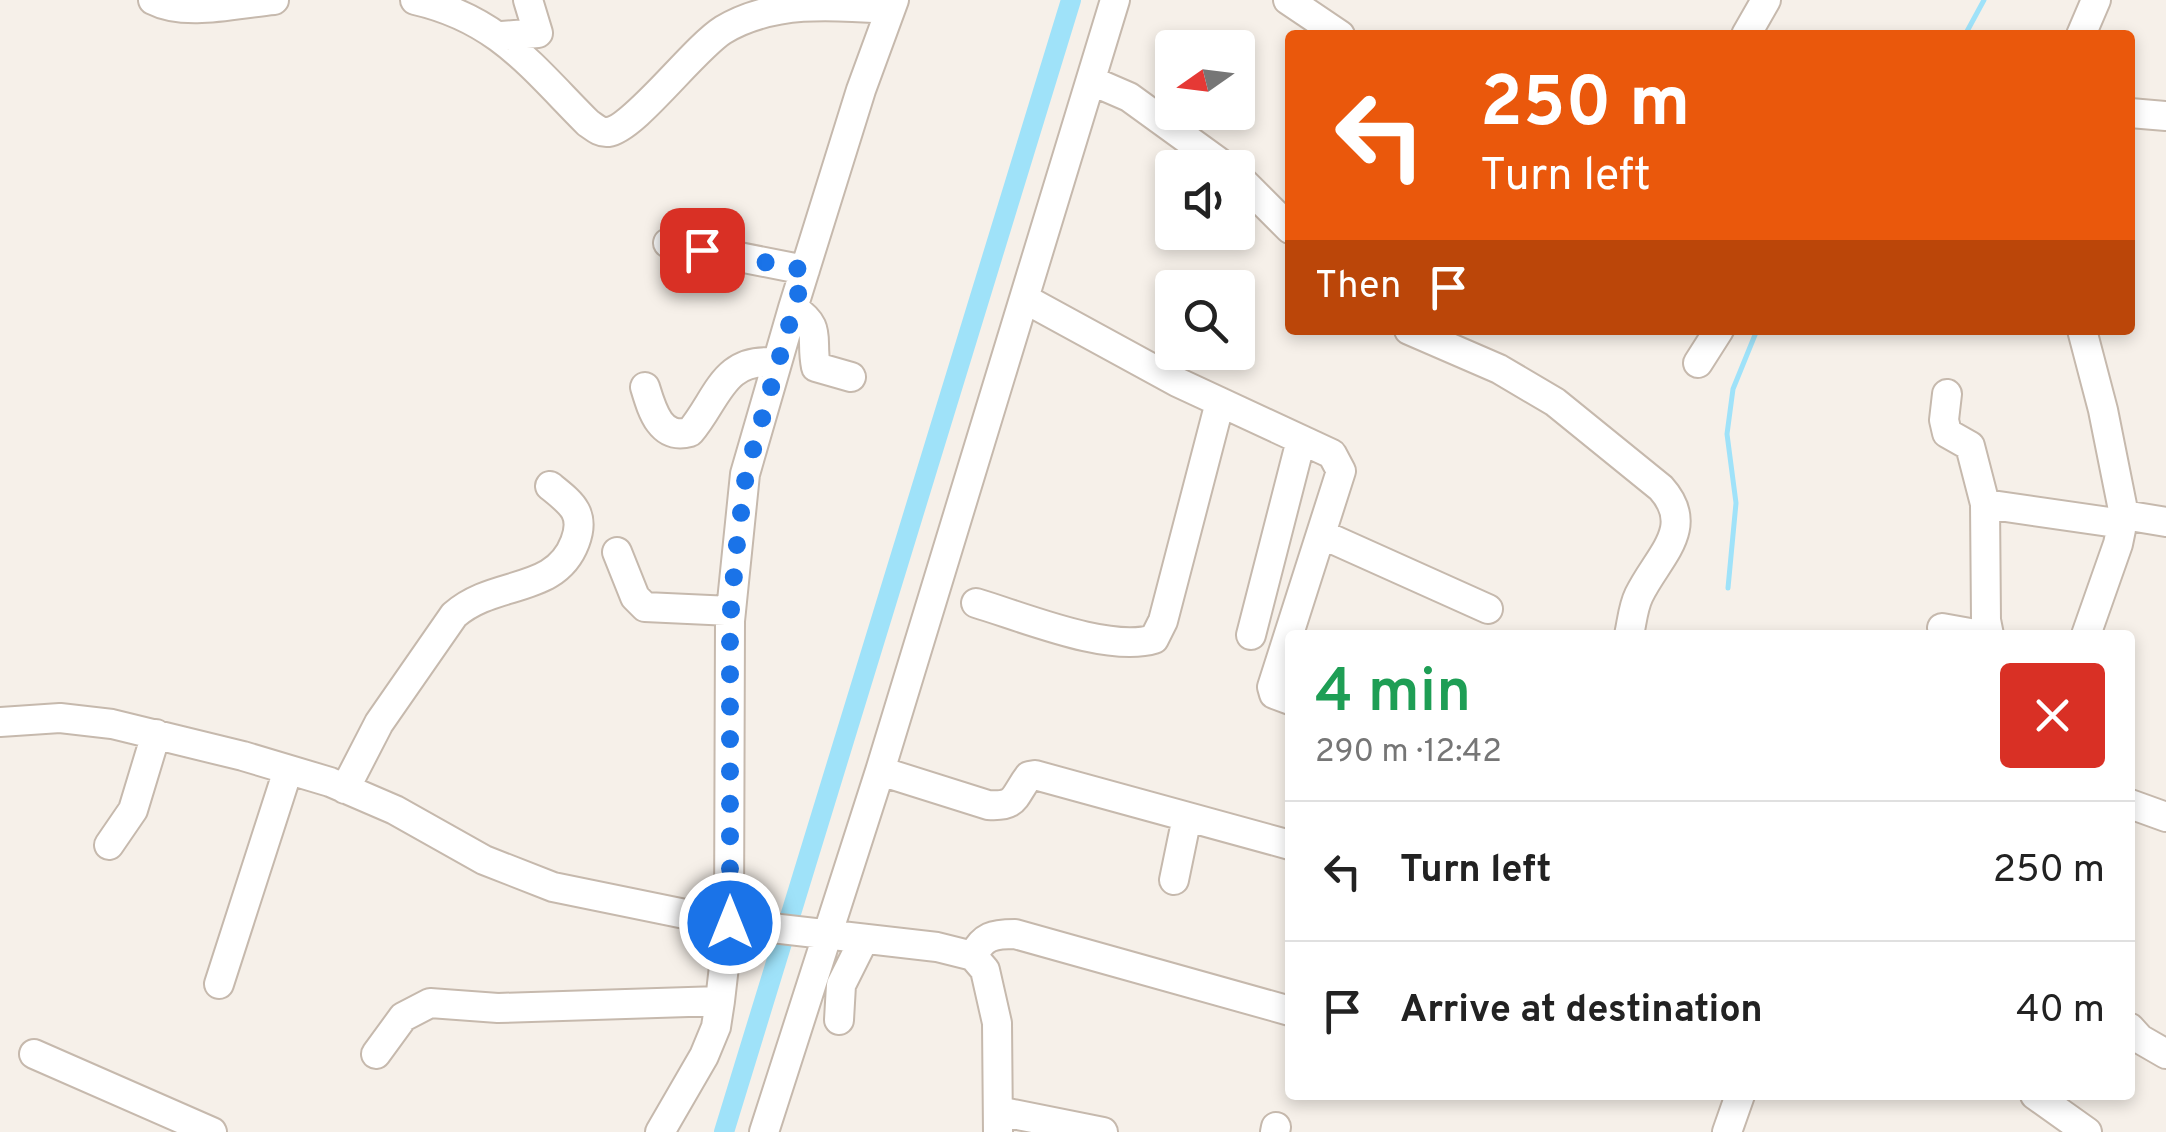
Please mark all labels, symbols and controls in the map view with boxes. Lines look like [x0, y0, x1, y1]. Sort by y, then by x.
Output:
north arrow [1155, 30, 1255, 130]
map controls [1155, 30, 1255, 370]
text: 250 m [1480, 62, 1690, 151]
icon: left [1315, 70, 1445, 200]
text: Turn left [1480, 149, 1651, 206]
button: sound [1155, 150, 1255, 250]
pin [660, 208, 745, 293]
icon: arrive [675, 223, 730, 278]
icon: arrive [1421, 260, 1476, 315]
text: Then [1315, 263, 1401, 312]
button: search [1155, 270, 1255, 370]
text: 4 min [1315, 657, 1471, 733]
button: close [2000, 663, 2105, 768]
text: 290 m · 12:42 [1315, 733, 1502, 773]
icon: left [1315, 844, 1370, 899]
text: Turn left [1400, 847, 1552, 896]
text: 250 m [1993, 847, 2105, 896]
position arrow [678, 871, 782, 975]
icon: arrive [1315, 984, 1370, 1039]
text: Arrive at destination [1400, 987, 1763, 1036]
text: 40 m [2016, 987, 2105, 1036]

